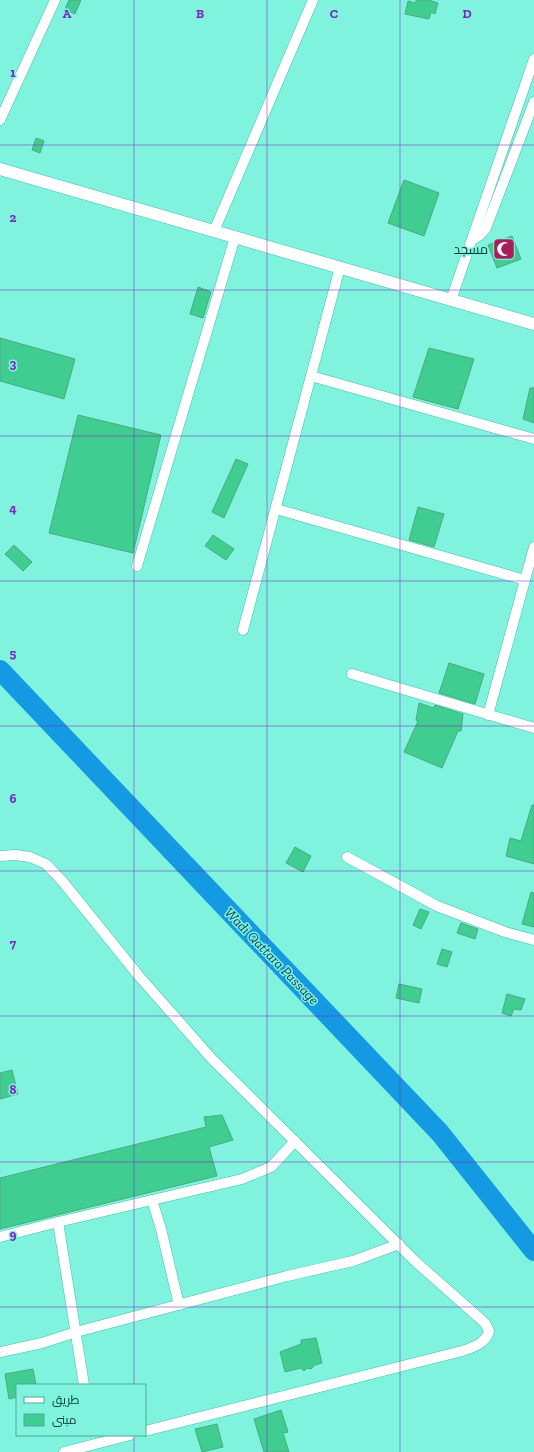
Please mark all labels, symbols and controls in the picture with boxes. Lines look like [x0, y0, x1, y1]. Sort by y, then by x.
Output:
text: A [63, 6, 72, 21]
text: B [196, 6, 204, 21]
text: C [330, 6, 338, 21]
text: D [462, 6, 472, 21]
text: 1 [10, 65, 16, 80]
text: 2 [10, 210, 17, 225]
mosque icon: مسجد [491, 236, 517, 262]
place label: مسجد [454, 242, 488, 257]
text: 3 [10, 356, 17, 371]
text: 4 [9, 501, 17, 516]
text: 5 [10, 646, 17, 661]
text: 6 [10, 791, 17, 806]
water label: Wadi Qattara Passage [221, 904, 322, 1008]
text: 7 [10, 936, 17, 951]
text: 8 [9, 1082, 17, 1097]
text: 9 [10, 1227, 17, 1242]
legend [16, 1384, 146, 1436]
text: طريق [52, 1393, 80, 1407]
text: مبنى [52, 1413, 77, 1427]

